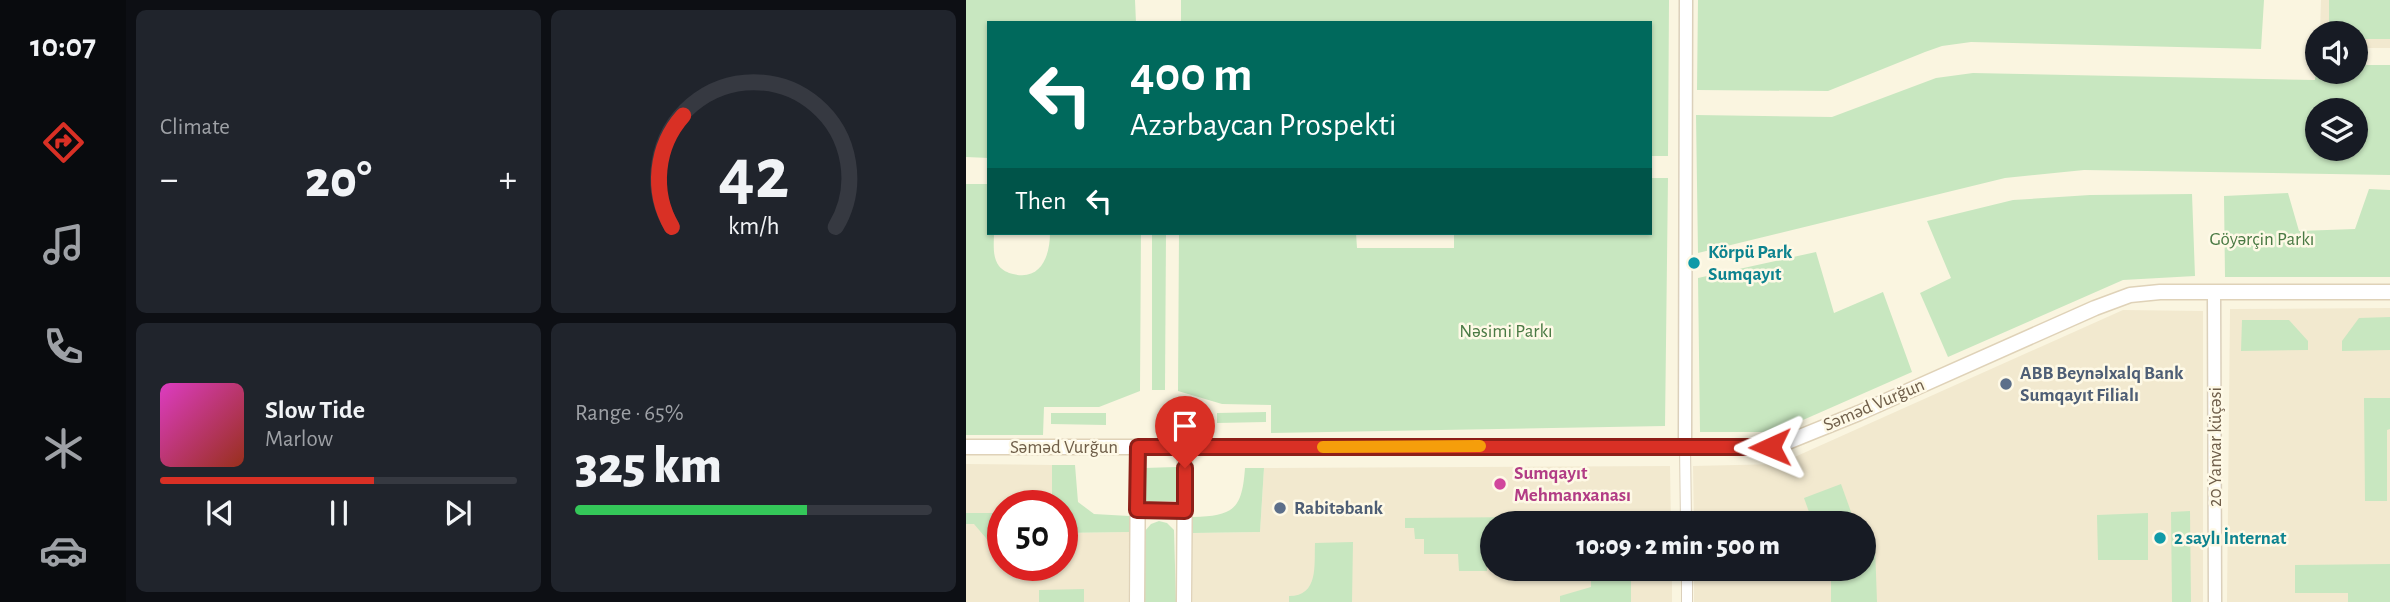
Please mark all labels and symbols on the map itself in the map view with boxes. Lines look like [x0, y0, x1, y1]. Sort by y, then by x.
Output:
park label: Göyərçin Parkı [2210, 230, 2314, 249]
place label: Körpü Park Sumqayıt [1708, 243, 1793, 284]
marker: Körpü Park Sumqayıt [1686, 255, 1702, 271]
park label: Nəsimi Parkı [1459, 322, 1553, 341]
place label: ABB Beynəlxalq Bank Sumqayıt Filialı [2020, 364, 2184, 405]
street label: Səməd Vurğun [1821, 375, 1927, 435]
marker: ABB Beynəlxalq Bank Sumqayıt Filialı [1998, 376, 2014, 392]
street label: 20 Yanvar küçəsi [2206, 387, 2225, 507]
pin [1155, 396, 1215, 468]
position arrow [1733, 410, 1807, 484]
street label: Səməd Vurğun [1010, 438, 1118, 457]
place label: Sumqayıt Mehmanxanası [1514, 464, 1631, 505]
marker: Sumqayıt Mehmanxanası [1492, 476, 1508, 492]
speed limit sign: 50 [987, 490, 1078, 581]
place label: Rabitəbank [1294, 499, 1383, 518]
marker: Rabitəbank [1272, 500, 1288, 516]
place label: 2 saylı İnternat [2174, 527, 2287, 548]
marker: 2 saylı İnternat [2152, 530, 2168, 546]

